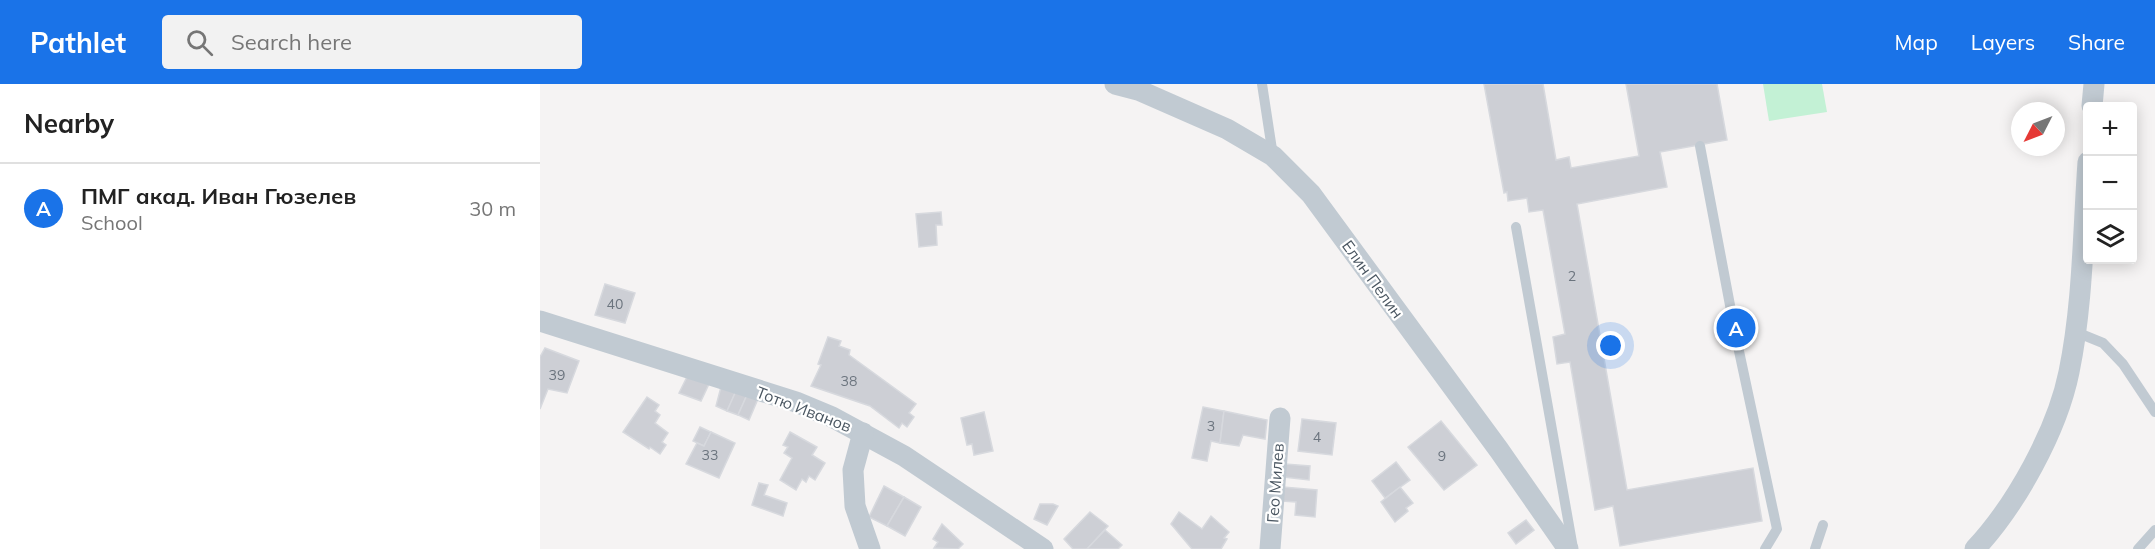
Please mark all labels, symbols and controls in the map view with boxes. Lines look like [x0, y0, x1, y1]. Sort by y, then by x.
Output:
search box [162, 15, 582, 69]
text: Pathlet [30, 25, 126, 60]
icon: search [183, 26, 216, 59]
text: Search here [231, 28, 352, 56]
text: Map [1895, 29, 1938, 55]
text: Layers [1971, 29, 2035, 55]
text: Share [2068, 29, 2125, 55]
north arrow [2011, 102, 2065, 156]
map controls [2083, 102, 2137, 264]
button: + [2083, 102, 2137, 156]
text: Nearby [24, 107, 114, 140]
button: − [2083, 156, 2137, 210]
text: ПМГ акад. Иван Гюзелев [81, 182, 356, 210]
text: A [36, 196, 51, 221]
text: 30 m [469, 196, 516, 221]
text: School [81, 210, 143, 235]
button: layers [2083, 210, 2137, 264]
street label: Елин Пелин [1338, 236, 1408, 322]
house number: 2 [1568, 267, 1576, 285]
house number: 40 [607, 295, 623, 313]
pin: A [1716, 306, 1756, 350]
your location [1596, 331, 1625, 360]
house number: 39 [549, 366, 565, 384]
house number: 38 [841, 372, 857, 390]
street label: Тотю Иванов [754, 382, 854, 436]
house number: 3 [1207, 417, 1215, 435]
house number: 4 [1313, 428, 1322, 446]
street label: Гео Милев [1262, 442, 1288, 523]
house number: 33 [702, 446, 718, 464]
house number: 9 [1438, 447, 1446, 465]

